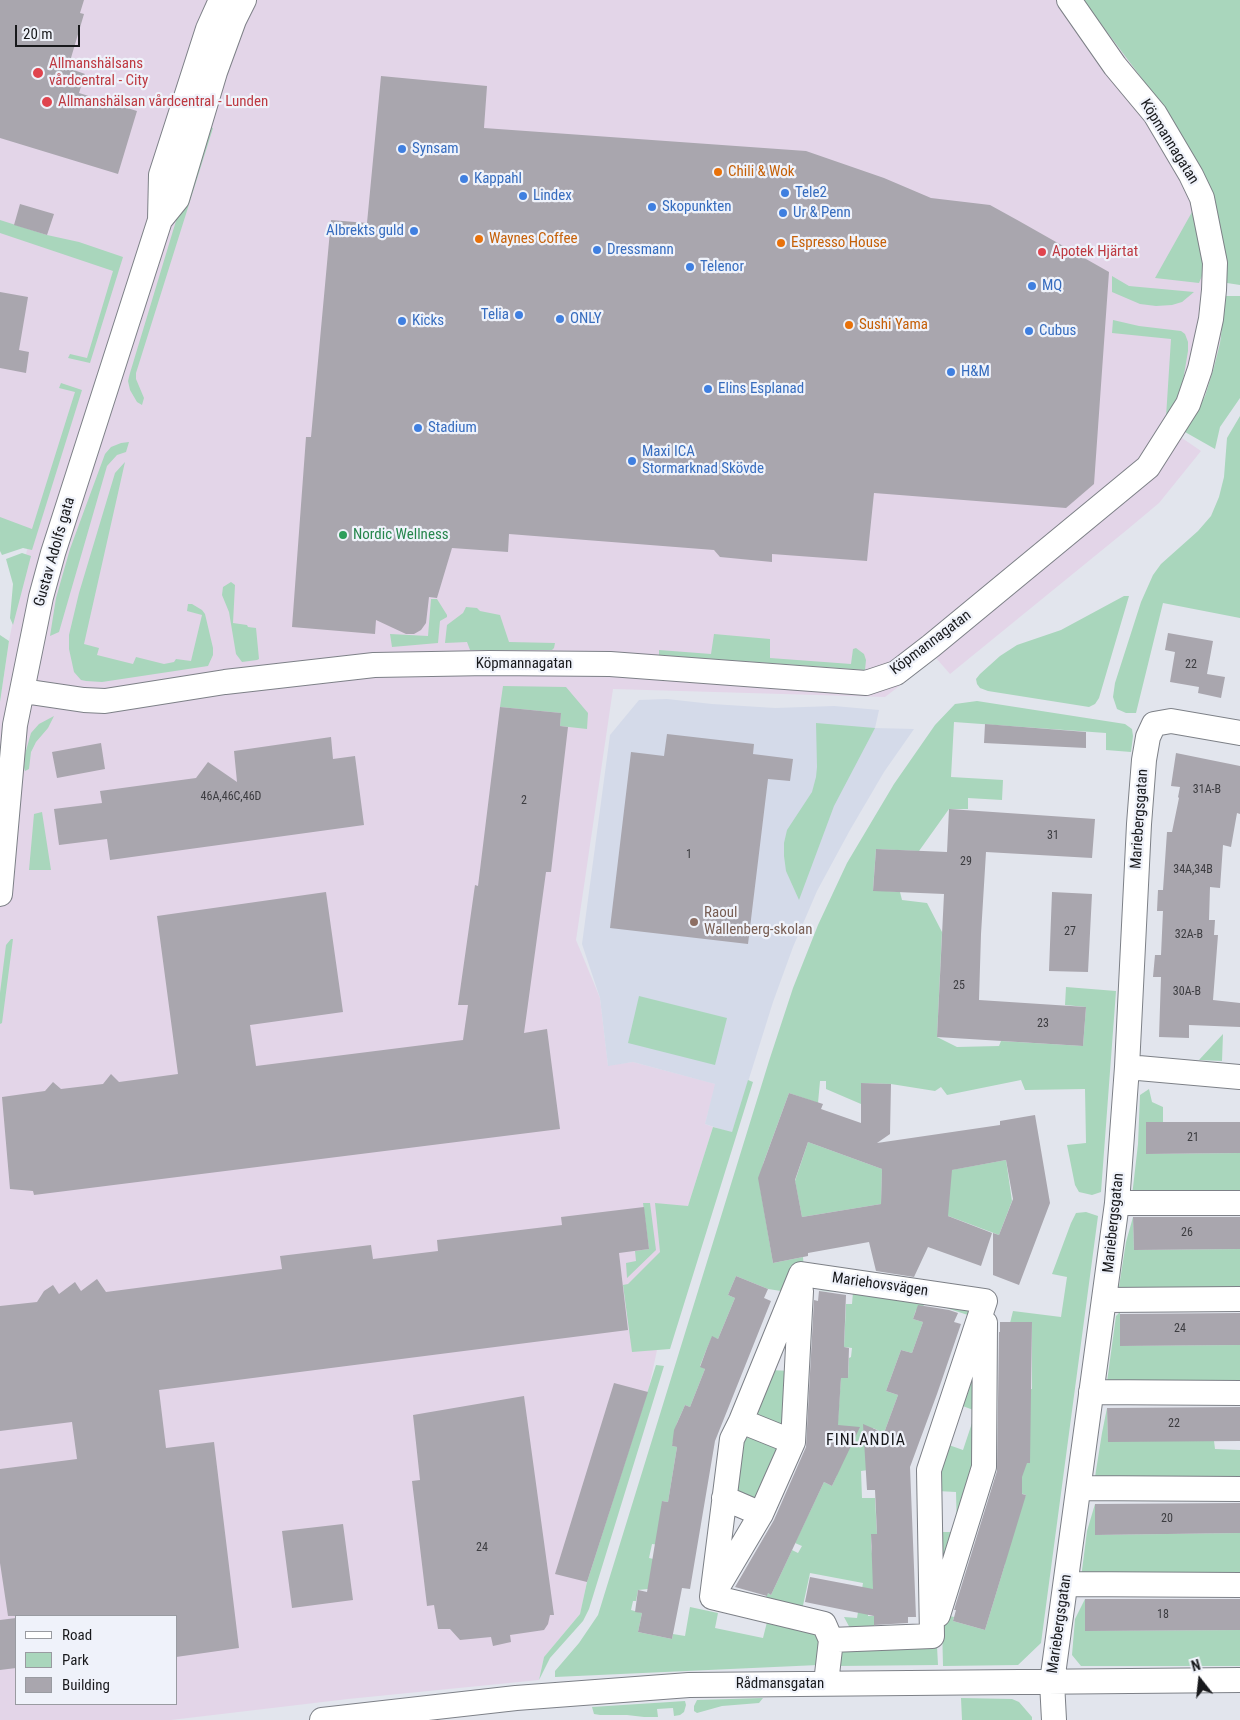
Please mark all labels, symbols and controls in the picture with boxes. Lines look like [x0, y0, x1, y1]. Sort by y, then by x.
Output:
scale bar [18, 15, 82, 47]
text: 20 m [23, 25, 53, 43]
place label: Allmanshälsans vårdcentral - City [49, 55, 148, 90]
marker: Allmanshälsans vårdcentral - City [31, 66, 45, 80]
place label: Allmanshälsan vårdcentral - Lunden [58, 93, 268, 111]
marker: Allmanshälsan vårdcentral - Lunden [40, 95, 54, 109]
street label: Köpmannagatan [1136, 96, 1202, 188]
place label: Synsam [412, 140, 459, 158]
marker: Synsam [396, 143, 408, 155]
place label: Chili & Wok [728, 163, 795, 181]
marker: Chili & Wok [712, 166, 724, 178]
place label: Kappahl [474, 170, 522, 188]
marker: Kappahl [458, 173, 470, 185]
place label: Tele2 [795, 184, 827, 202]
place label: Lindex [533, 187, 572, 205]
marker: Tele2 [779, 187, 791, 199]
marker: Lindex [517, 190, 529, 202]
place label: Skopunkten [662, 198, 731, 216]
marker: Skopunkten [646, 201, 658, 213]
place label: Ur & Penn [793, 204, 851, 222]
marker: Ur & Penn [777, 207, 789, 219]
place label: Albrekts guld [326, 222, 404, 240]
marker: Albrekts guld [408, 225, 420, 237]
place label: Waynes Coffee [489, 230, 577, 248]
marker: Waynes Coffee [473, 233, 485, 245]
place label: Espresso House [791, 234, 887, 252]
marker: Espresso House [775, 237, 787, 249]
place label: Dressmann [607, 241, 674, 259]
place label: Apotek Hjärtat [1052, 243, 1138, 261]
marker: Dressmann [591, 244, 603, 256]
marker: Apotek Hjärtat [1036, 246, 1048, 258]
place label: Telenor [700, 258, 744, 276]
marker: Telenor [684, 261, 696, 273]
place label: MQ [1042, 277, 1062, 295]
marker: MQ [1026, 280, 1038, 292]
place label: Telia [481, 306, 509, 324]
marker: Telia [513, 309, 525, 321]
place label: ONLY [570, 310, 602, 328]
place label: Kicks [412, 312, 444, 330]
marker: ONLY [554, 313, 566, 325]
marker: Kicks [396, 315, 408, 327]
place label: Sushi Yama [859, 316, 928, 334]
marker: Sushi Yama [843, 319, 855, 331]
place label: Cubus [1039, 322, 1076, 340]
marker: Cubus [1023, 325, 1035, 337]
place label: H&M [961, 363, 990, 381]
marker: H&M [945, 366, 957, 378]
place label: Elins Esplanad [718, 380, 804, 398]
marker: Elins Esplanad [702, 383, 714, 395]
place label: Stadium [428, 419, 477, 437]
marker: Stadium [412, 422, 424, 434]
place label: Maxi ICA Stormarknad Skövde [642, 443, 764, 478]
marker: Maxi ICA Stormarknad Skövde [626, 455, 638, 467]
street label: Gustav Adolfs gata [31, 495, 79, 609]
place label: Nordic Wellness [353, 526, 449, 544]
marker: Nordic Wellness [337, 529, 349, 541]
street label: Köpmannagatan [887, 607, 975, 679]
street label: Köpmannagatan [476, 655, 572, 673]
house number: 22 [1185, 658, 1197, 672]
street label: Mariebergsgatan [1128, 768, 1152, 870]
house number: 31A-B [1193, 783, 1221, 797]
house number: 46A,46C,46D [201, 790, 261, 804]
house number: 2 [521, 794, 527, 808]
house number: 31 [1047, 829, 1059, 843]
house number: 1 [686, 848, 692, 862]
house number: 29 [960, 855, 972, 869]
house number: 34A,34B [1173, 863, 1213, 877]
place label: Raoul Wallenberg-skolan [704, 904, 813, 939]
marker: Raoul Wallenberg-skolan [688, 916, 700, 928]
house number: 27 [1064, 925, 1076, 939]
house number: 32A-B [1175, 928, 1203, 942]
house number: 25 [953, 979, 965, 993]
house number: 30A-B [1173, 985, 1201, 999]
house number: 23 [1037, 1017, 1049, 1031]
house number: 21 [1187, 1131, 1199, 1145]
street label: Mariebergsgatan [1100, 1172, 1128, 1274]
house number: 26 [1181, 1226, 1193, 1240]
street label: Mariehovsvägen [831, 1269, 929, 1301]
house number: 24 [1174, 1322, 1186, 1336]
house number: 22 [1168, 1417, 1180, 1431]
district label: FINLANDIA [825, 1431, 907, 1451]
house number: 20 [1161, 1512, 1173, 1526]
house number: 24 [476, 1541, 488, 1555]
street label: Mariebergsgatan [1044, 1573, 1076, 1675]
house number: 18 [1157, 1608, 1169, 1622]
legend [15, 1615, 178, 1705]
text: Road [62, 1626, 92, 1644]
text: Park [62, 1651, 89, 1669]
north arrow [1175, 1655, 1225, 1705]
text: N [1190, 1657, 1202, 1674]
street label: Rådmansgatan [736, 1675, 824, 1693]
text: Building [62, 1676, 110, 1694]

